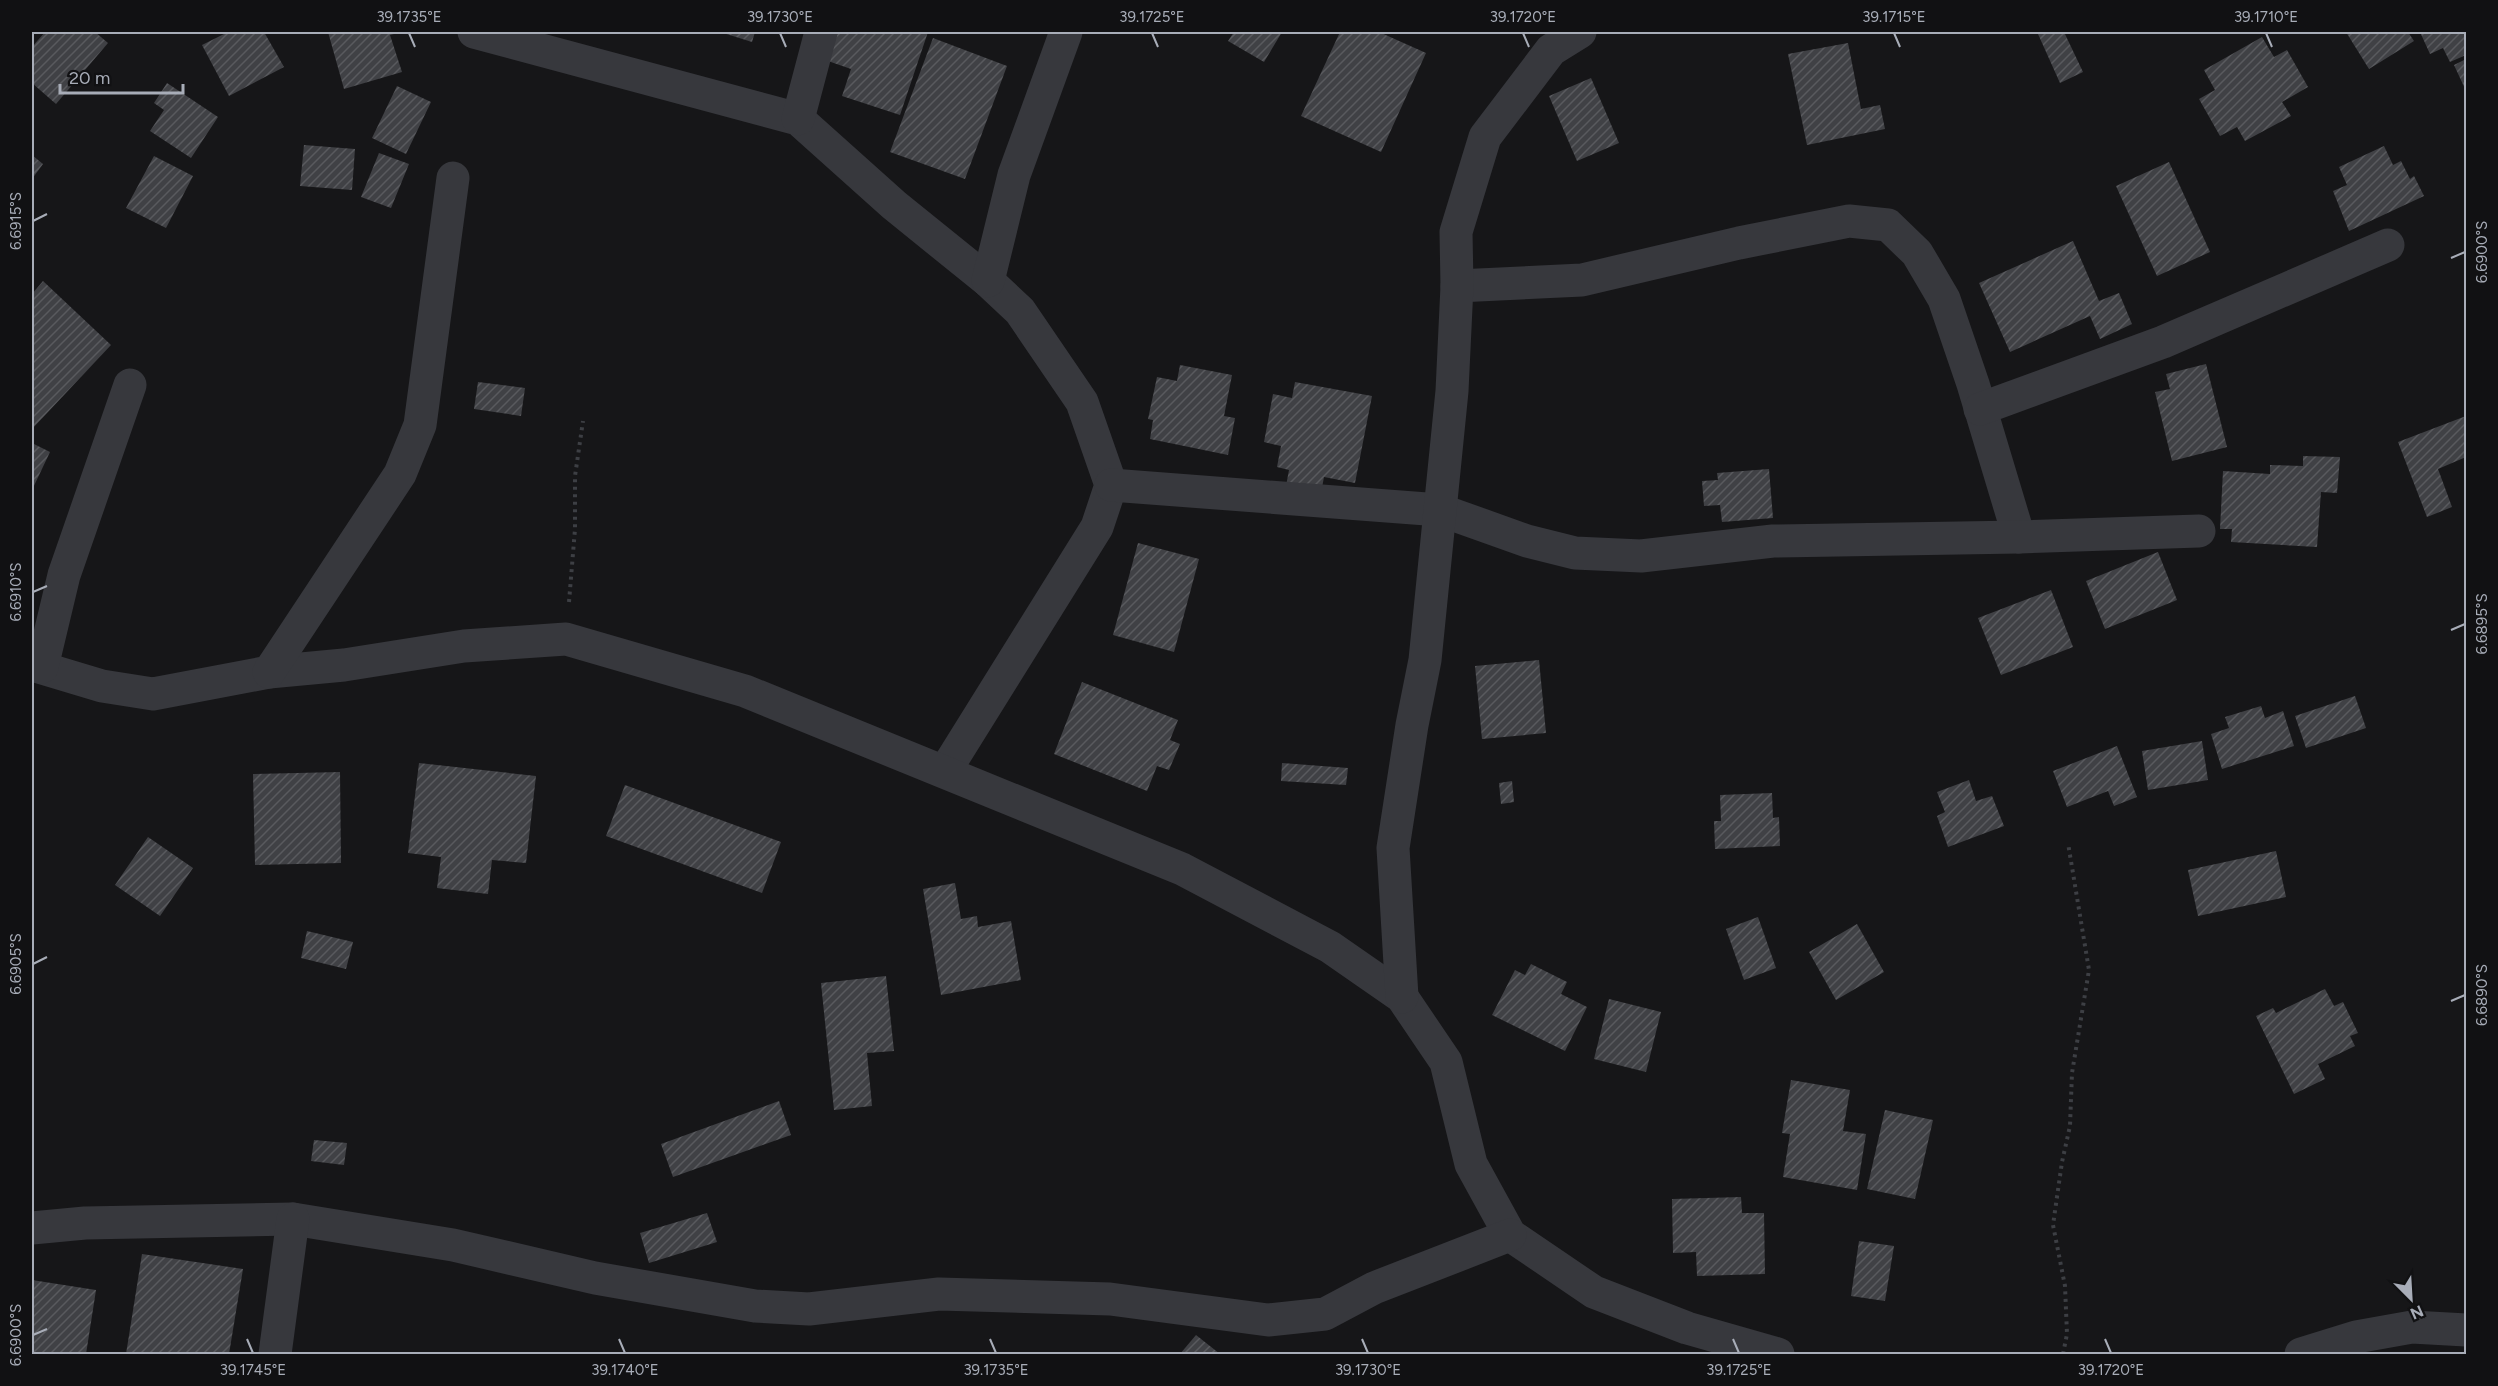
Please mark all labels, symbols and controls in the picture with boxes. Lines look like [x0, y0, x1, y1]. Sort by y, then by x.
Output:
text: 39.1735°E [376, 8, 442, 26]
text: 39.1730°E [747, 8, 813, 26]
text: 39.1725°E [1119, 8, 1185, 26]
text: 39.1720°E [1490, 8, 1556, 26]
text: 39.1715°E [1862, 8, 1926, 26]
text: 39.1710°E [2234, 8, 2298, 26]
scale bar [60, 57, 183, 95]
text: 20 m [69, 67, 110, 89]
text: 6.6915°S [7, 192, 25, 250]
text: 6.6900°S [2473, 221, 2491, 283]
text: 6.6910°S [7, 562, 25, 622]
text: 6.6895°S [2473, 593, 2491, 655]
text: 6.6905°S [7, 933, 25, 995]
text: 6.6890°S [2473, 964, 2491, 1026]
north arrow [2381, 1269, 2441, 1329]
text: N [2407, 1301, 2426, 1323]
text: 6.6900°S [7, 1304, 25, 1366]
text: 39.1745°E [220, 1361, 286, 1379]
text: 39.1740°E [591, 1361, 659, 1379]
text: 39.1735°E [963, 1361, 1029, 1379]
text: 39.1730°E [1335, 1361, 1401, 1379]
text: 39.1725°E [1706, 1361, 1772, 1379]
text: 39.1720°E [2078, 1361, 2144, 1379]

